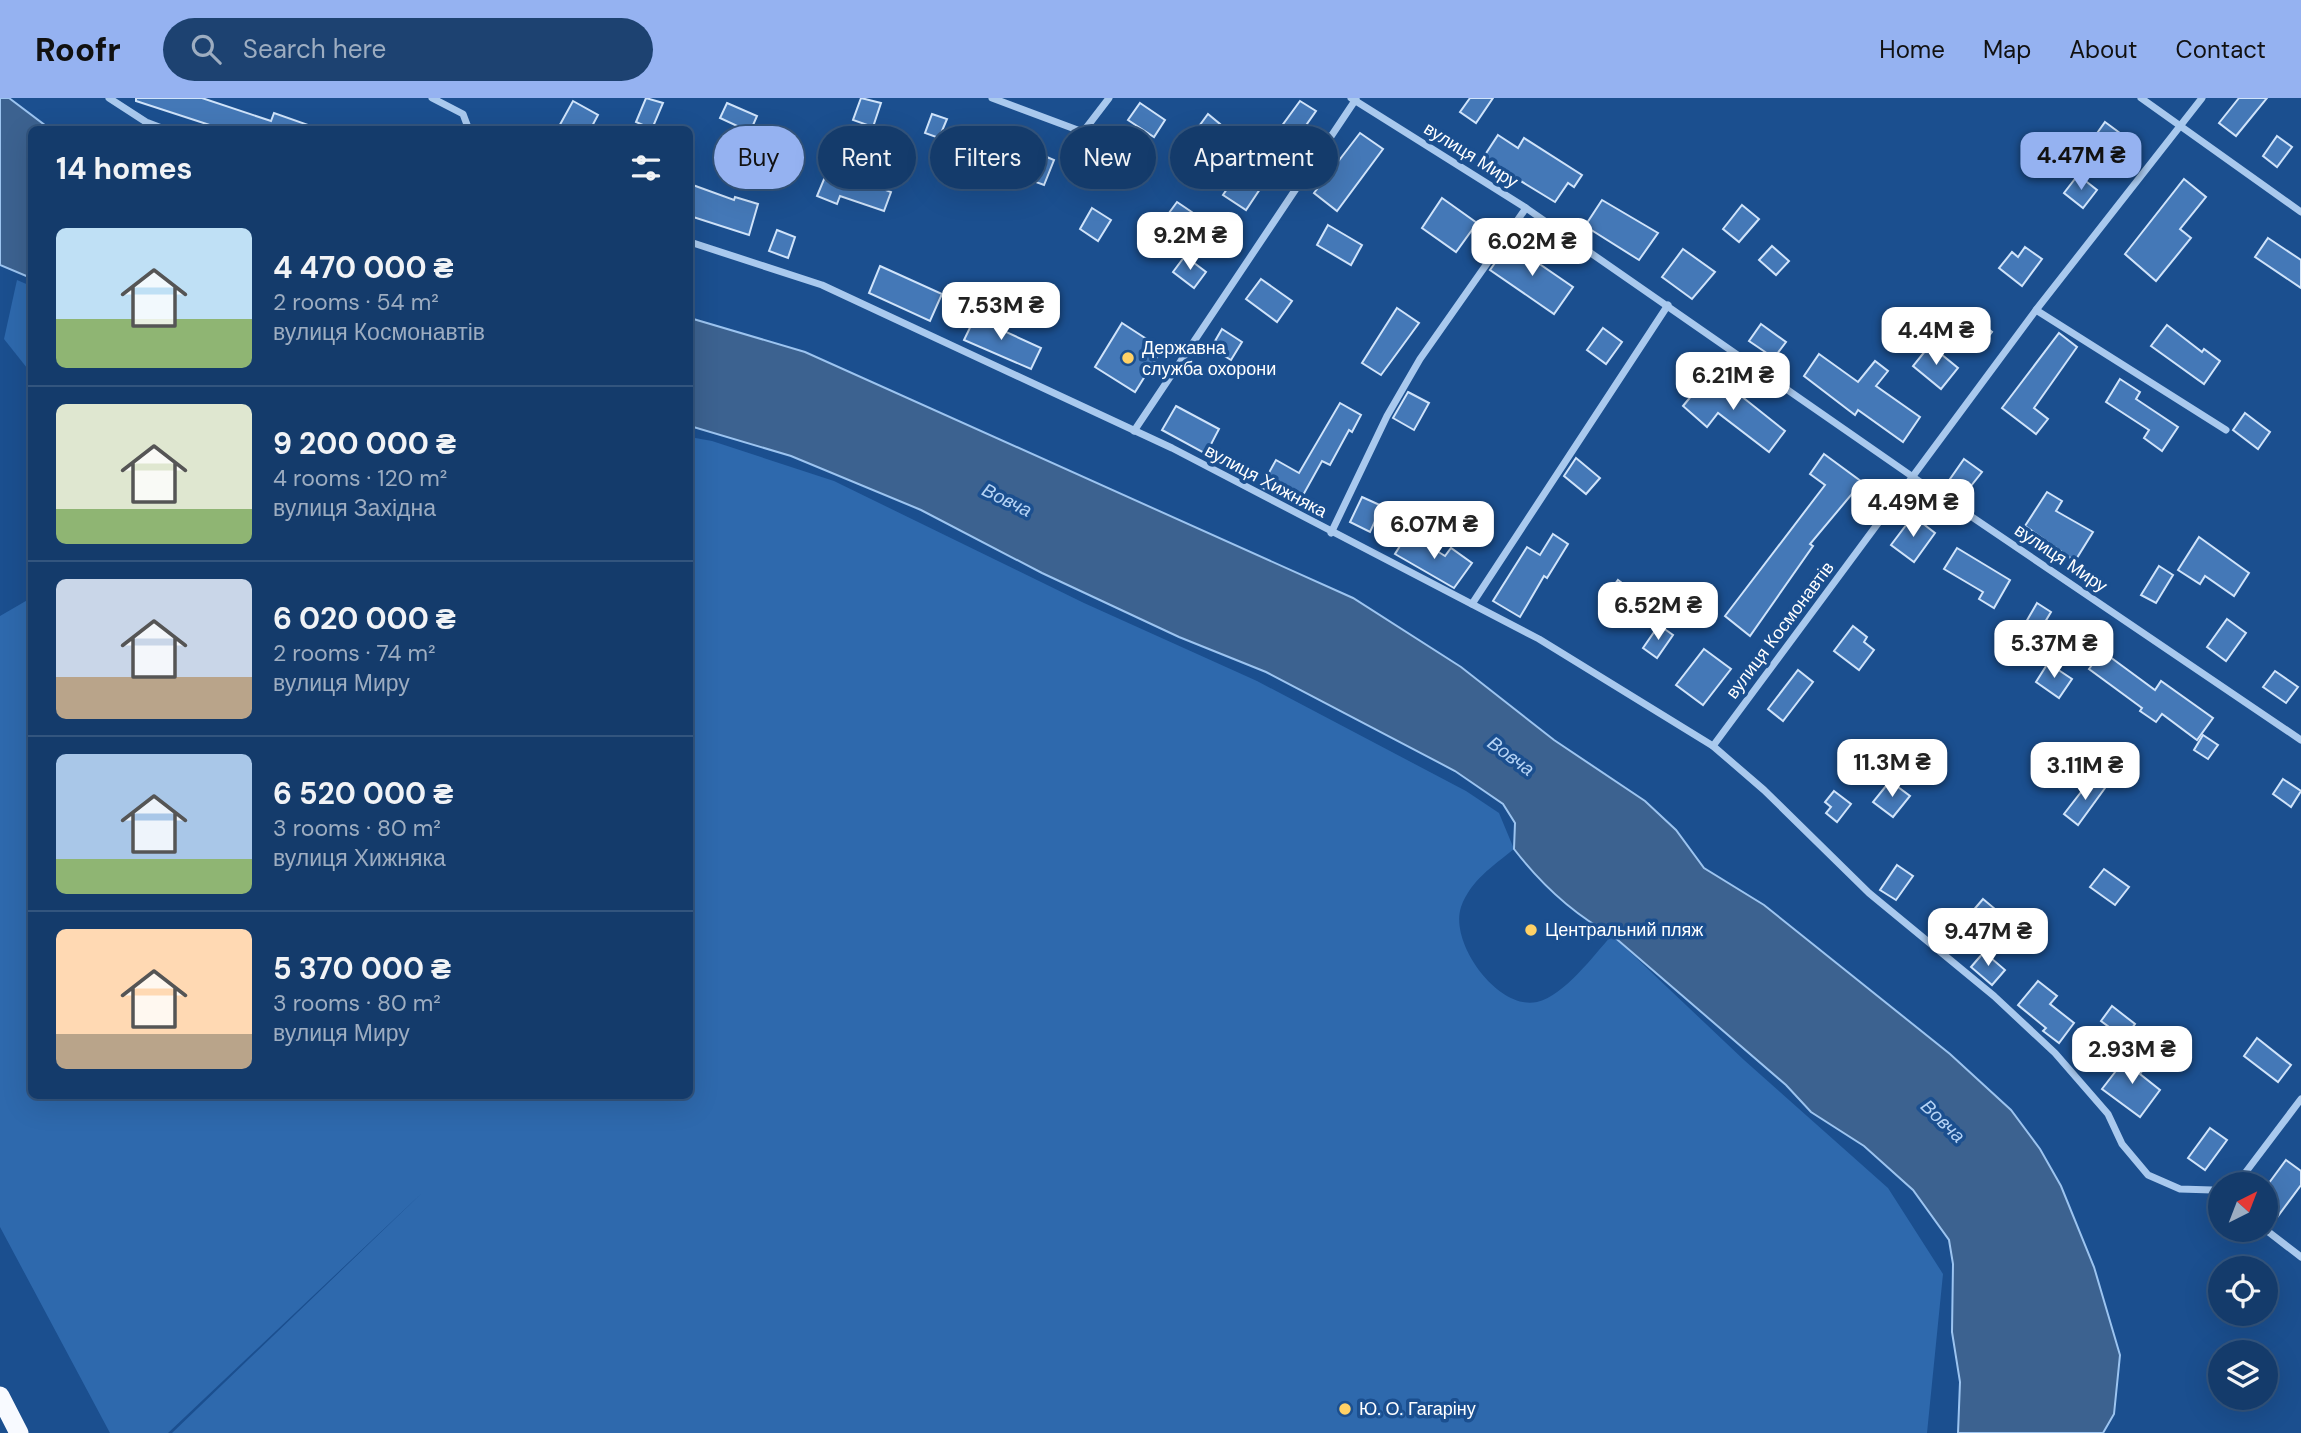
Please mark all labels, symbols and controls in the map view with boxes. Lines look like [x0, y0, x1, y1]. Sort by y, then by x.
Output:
search box [163, 18, 653, 81]
text: Roofr [35, 28, 121, 71]
icon: search [187, 30, 225, 68]
text: Search here [243, 32, 386, 66]
text: Home [1879, 34, 1945, 65]
text: Map [1983, 34, 2031, 65]
text: About [2069, 34, 2138, 65]
text: Contact [2176, 34, 2266, 65]
street label: вулиця Миру [1419, 116, 1523, 194]
chip: Buy [714, 126, 804, 189]
chip: Rent [818, 126, 916, 189]
chip: Filters [930, 126, 1046, 189]
chip: New [1060, 126, 1156, 189]
chip: Apartment [1170, 126, 1338, 189]
pin: 4.47M ₴ [2016, 132, 2146, 192]
text: 4.47M ₴ [2036, 140, 2126, 170]
text: 14 homes [56, 149, 193, 188]
icon: filters [627, 149, 665, 187]
pin: 9.2M ₴ [1133, 212, 1247, 272]
pin: 6.02M ₴ [1467, 218, 1597, 278]
text: 9.2M ₴ [1153, 220, 1227, 250]
text: 6.02M ₴ [1487, 226, 1577, 256]
text: 4 470 000 ₴ [273, 248, 454, 287]
icon: home [112, 256, 196, 340]
pin: 7.53M ₴ [936, 282, 1066, 342]
text: 2 rooms · 54 m² [273, 287, 439, 317]
text: 7.53M ₴ [958, 290, 1044, 320]
pin: 4.4M ₴ [1879, 308, 1993, 367]
text: 4.4M ₴ [1898, 315, 1974, 345]
text: вулиця Космонавтів [273, 317, 485, 347]
place label: Державна служба охорони [1142, 336, 1276, 381]
marker: Державна служба охорони [1120, 350, 1136, 366]
pin: 6.21M ₴ [1668, 352, 1798, 412]
text: 6.21M ₴ [1692, 360, 1774, 390]
text: 9 200 000 ₴ [273, 424, 456, 463]
icon: home [112, 432, 196, 516]
street label: вулиця Хижняка [1201, 439, 1332, 524]
text: 4 rooms · 120 m² [273, 463, 447, 493]
water label: Вовча [978, 477, 1036, 523]
pin: 4.49M ₴ [1848, 480, 1978, 539]
text: 4.49M ₴ [1867, 487, 1959, 517]
text: вулиця Західна [273, 493, 436, 523]
pin: 6.07M ₴ [1369, 502, 1499, 561]
text: 6.07M ₴ [1390, 509, 1478, 539]
street label: вулиця Миру [2010, 518, 2112, 598]
street label: вулиця Космонавтів [1720, 556, 1840, 704]
pin: 6.52M ₴ [1593, 582, 1723, 642]
text: 6.52M ₴ [1614, 590, 1702, 620]
text: 6 020 000 ₴ [273, 599, 456, 638]
icon: home [112, 607, 196, 691]
pin: 5.37M ₴ [1989, 620, 2119, 680]
text: 5.37M ₴ [2010, 628, 2098, 658]
text: 2 rooms · 74 m² [273, 638, 436, 668]
text: вулиця Миру [273, 668, 410, 698]
water label: Вовча [1482, 730, 1540, 782]
pin: 11.3M ₴ [1827, 740, 1957, 799]
pin: 3.11M ₴ [2020, 742, 2150, 802]
text: 11.3M ₴ [1853, 747, 1931, 777]
text: 3.11M ₴ [2047, 750, 2123, 780]
text: 6 520 000 ₴ [273, 774, 453, 813]
icon: home [112, 782, 196, 866]
text: 3 rooms · 80 m² [273, 813, 441, 843]
text: вулиця Хижняка [273, 843, 446, 873]
pin: 9.47M ₴ [1923, 908, 2053, 968]
text: 9.47M ₴ [1944, 916, 2032, 946]
place label: Центральний пляж [1545, 918, 1703, 942]
marker: Центральний пляж [1523, 922, 1539, 938]
text: 5 370 000 ₴ [273, 949, 451, 988]
icon: home [112, 957, 196, 1041]
text: 3 rooms · 80 m² [273, 988, 441, 1018]
text: вулиця Миру [273, 1018, 410, 1048]
pin: 2.93M ₴ [2067, 1026, 2197, 1086]
text: 2.93M ₴ [2088, 1034, 2176, 1064]
water label: Вовча [1915, 1094, 1971, 1148]
north arrow [2208, 1172, 2278, 1242]
map controls [2208, 1172, 2278, 1410]
button: locate [2208, 1256, 2278, 1326]
button: layers [2208, 1340, 2278, 1410]
place label: Ю. О. Гагаріну [1359, 1397, 1476, 1421]
marker: Ю. О. Гагаріну [1337, 1401, 1353, 1417]

